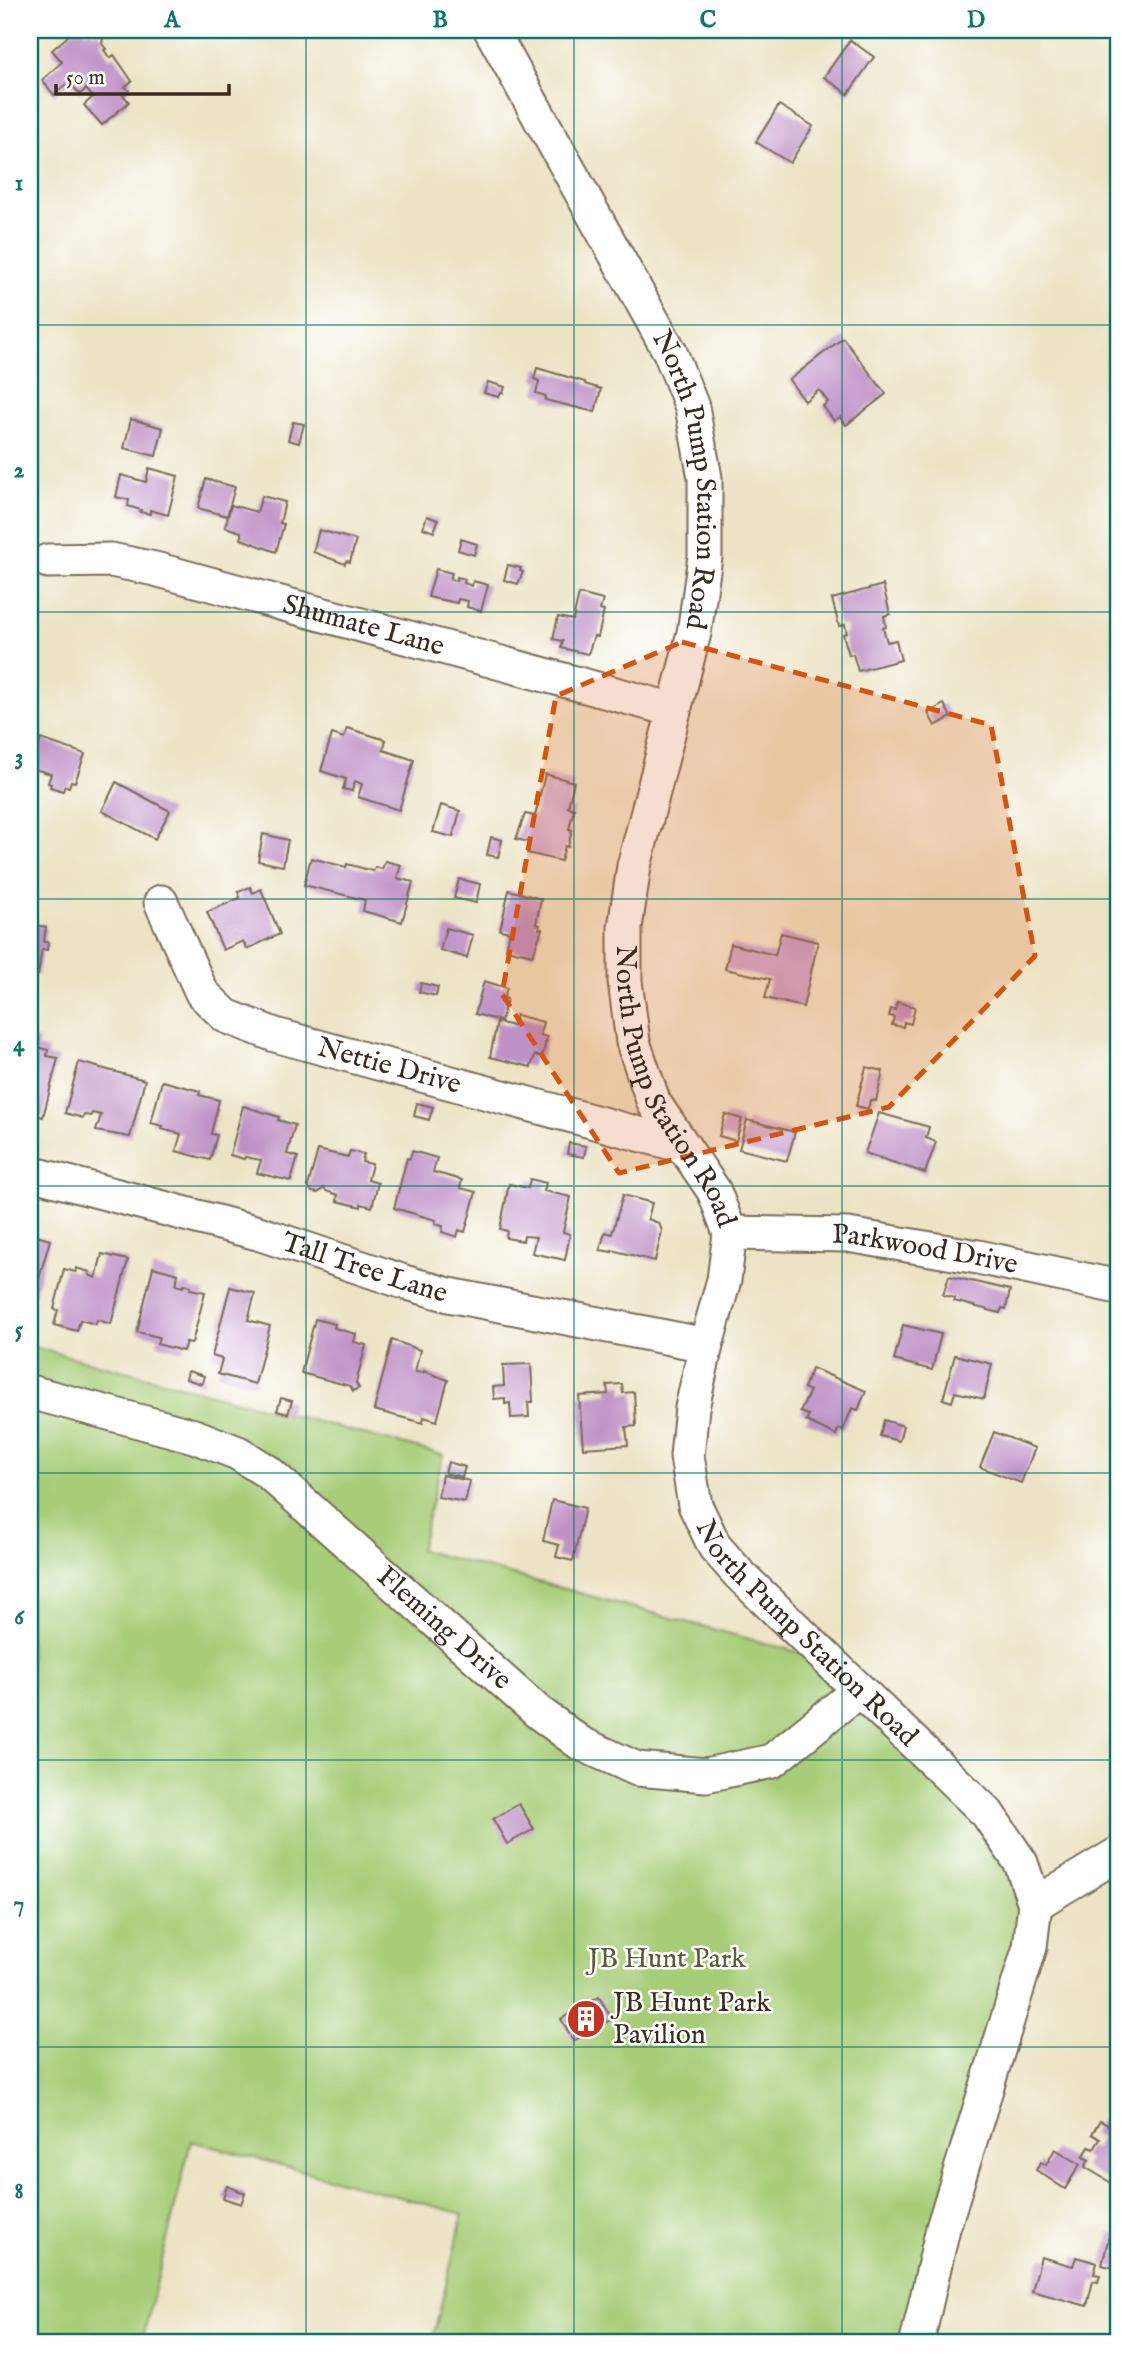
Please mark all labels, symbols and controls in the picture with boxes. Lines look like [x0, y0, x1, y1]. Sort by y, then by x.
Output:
text: A [163, 6, 181, 35]
text: B [432, 6, 448, 35]
text: C [700, 6, 717, 35]
text: D [967, 6, 985, 35]
scale bar [56, 52, 229, 96]
text: 50 m [66, 65, 105, 92]
text: 1 [15, 169, 23, 198]
street label: North Pump Station Road [644, 324, 723, 632]
text: 2 [14, 456, 25, 485]
street label: Shumate Lane [279, 587, 448, 664]
text: 3 [15, 743, 23, 772]
street label: North Pump Station Road [608, 945, 744, 1232]
text: 4 [13, 1030, 25, 1059]
street label: Nettie Drive [314, 1030, 465, 1102]
street label: Parkwood Drive [832, 1217, 1021, 1283]
street label: Tall Tree Lane [277, 1225, 452, 1311]
text: 5 [15, 1316, 24, 1345]
street label: North Pump Station Road [687, 1514, 925, 1754]
street label: Fleming Drive [369, 1559, 519, 1698]
text: 6 [14, 1603, 25, 1632]
text: 7 [14, 1890, 24, 1919]
park label: JB Hunt Park [585, 1942, 747, 1977]
place label: JB Hunt Park Pavilion [610, 1986, 772, 2053]
building icon: JB Hunt Park Pavilion [565, 1998, 607, 2040]
text: 8 [14, 2177, 24, 2206]

